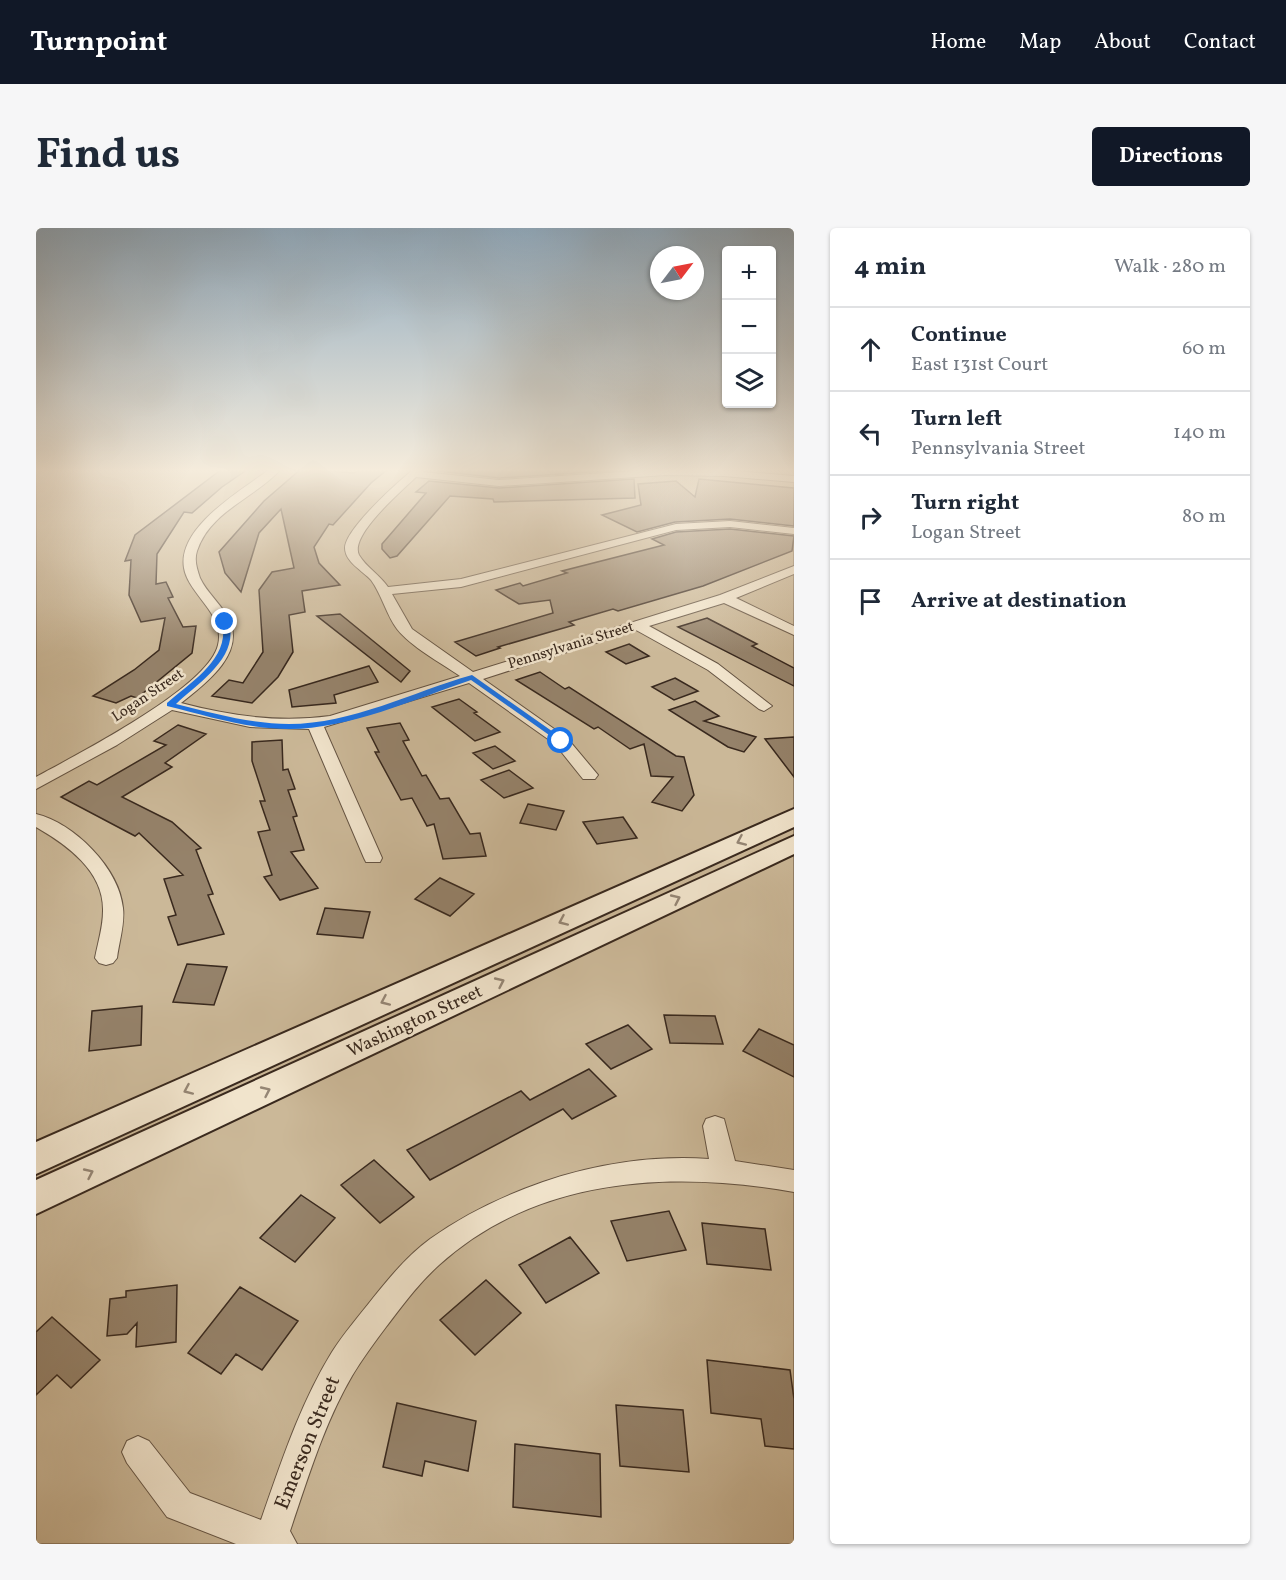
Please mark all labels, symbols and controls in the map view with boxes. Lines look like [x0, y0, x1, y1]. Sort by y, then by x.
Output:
text: Turnpoint [30, 23, 167, 62]
text: Home [931, 28, 986, 57]
text: Map [1019, 28, 1061, 57]
text: About [1094, 28, 1151, 57]
text: Contact [1184, 28, 1256, 57]
text: Find us [36, 127, 180, 186]
button: Directions [1092, 127, 1250, 186]
north arrow [650, 246, 704, 300]
map controls [722, 246, 776, 408]
button: + [722, 246, 776, 300]
text: 4 min [854, 249, 926, 285]
text: Walk · 280 m [1114, 253, 1226, 281]
button: − [722, 300, 776, 354]
text: Continue [911, 320, 1007, 351]
icon: ahead [854, 333, 887, 366]
text: 60 m [1182, 335, 1226, 363]
text: East 131st Court [911, 351, 1048, 379]
button: layers [722, 354, 776, 408]
text: Turn left [911, 404, 1002, 435]
icon: left [854, 417, 887, 450]
text: 140 m [1173, 419, 1226, 447]
text: Pennsylvania Street [911, 435, 1085, 463]
text: Turn right [911, 488, 1019, 519]
icon: right [854, 501, 887, 534]
text: 80 m [1182, 503, 1226, 531]
text: Logan Street [911, 519, 1021, 547]
icon: arrive [854, 585, 887, 618]
text: Arrive at destination [911, 586, 1127, 617]
route end [211, 608, 237, 634]
street label: Pennsylvania Street [505, 617, 637, 675]
street label: Logan Street [108, 664, 188, 728]
route start [547, 727, 573, 753]
one-way arrow [736, 833, 747, 845]
one-way arrow [670, 895, 681, 907]
one-way arrow [558, 913, 569, 925]
one-way arrow [493, 978, 504, 990]
street label: Washington Street [343, 980, 487, 1064]
one-way arrow [381, 994, 392, 1006]
one-way arrow [184, 1082, 195, 1094]
one-way arrow [259, 1087, 270, 1099]
one-way arrow [83, 1169, 94, 1181]
street label: Emerson Street [268, 1372, 348, 1514]

